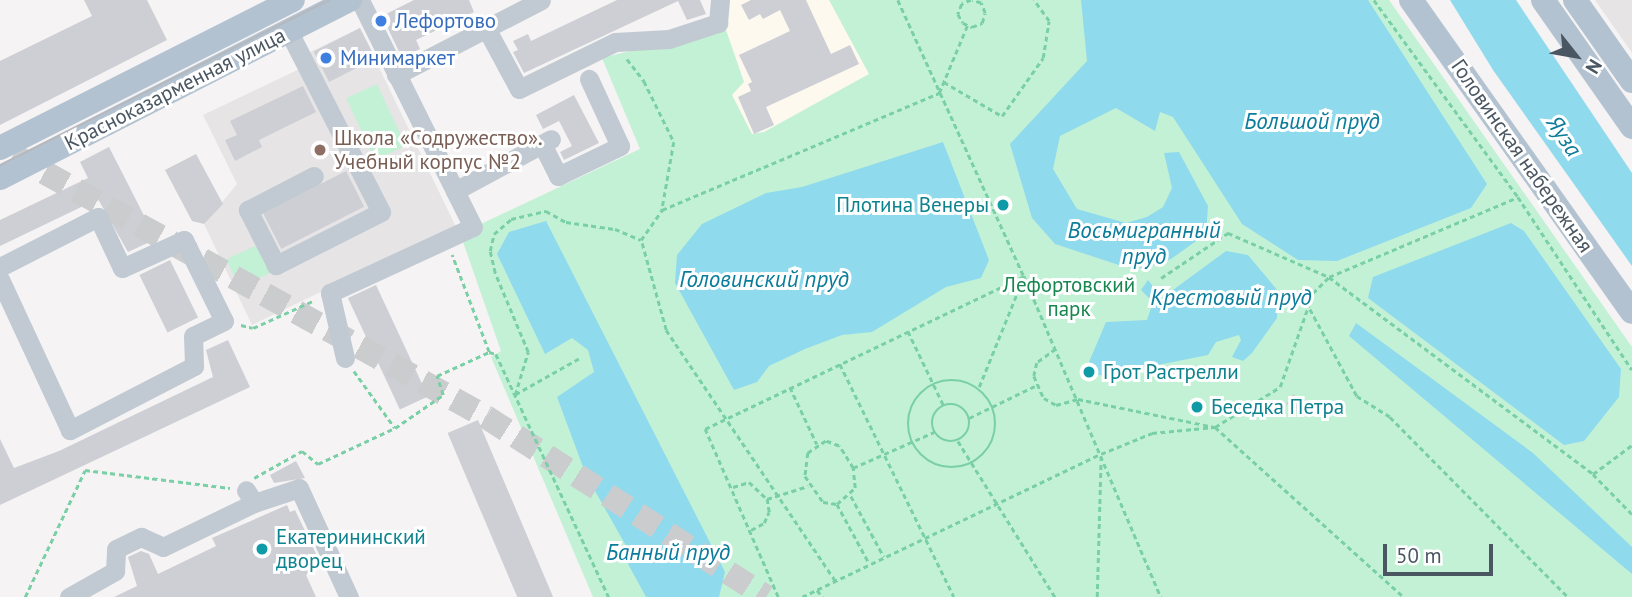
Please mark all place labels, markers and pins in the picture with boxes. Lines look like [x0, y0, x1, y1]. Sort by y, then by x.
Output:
place label: Лефортово [395, 8, 496, 34]
marker: Лефортово [373, 13, 389, 29]
place label: Минимаркет [340, 45, 455, 71]
marker: Минимаркет [318, 50, 334, 66]
place label: Школа «Содружество». Учебный корпус №2 [334, 125, 543, 175]
marker: Школа «Содружество». Учебный корпус №2 [312, 142, 328, 158]
place label: Плотина Венеры [836, 192, 989, 218]
marker: Плотина Венеры [995, 197, 1011, 213]
place label: Грот Растрелли [1103, 359, 1239, 385]
marker: Грот Растрелли [1081, 364, 1097, 380]
place label: Беседка Петра [1211, 394, 1344, 420]
marker: Беседка Петра [1189, 399, 1205, 415]
place label: Екатерининский дворец [276, 524, 426, 574]
marker: Екатерининский дворец [254, 541, 270, 557]

